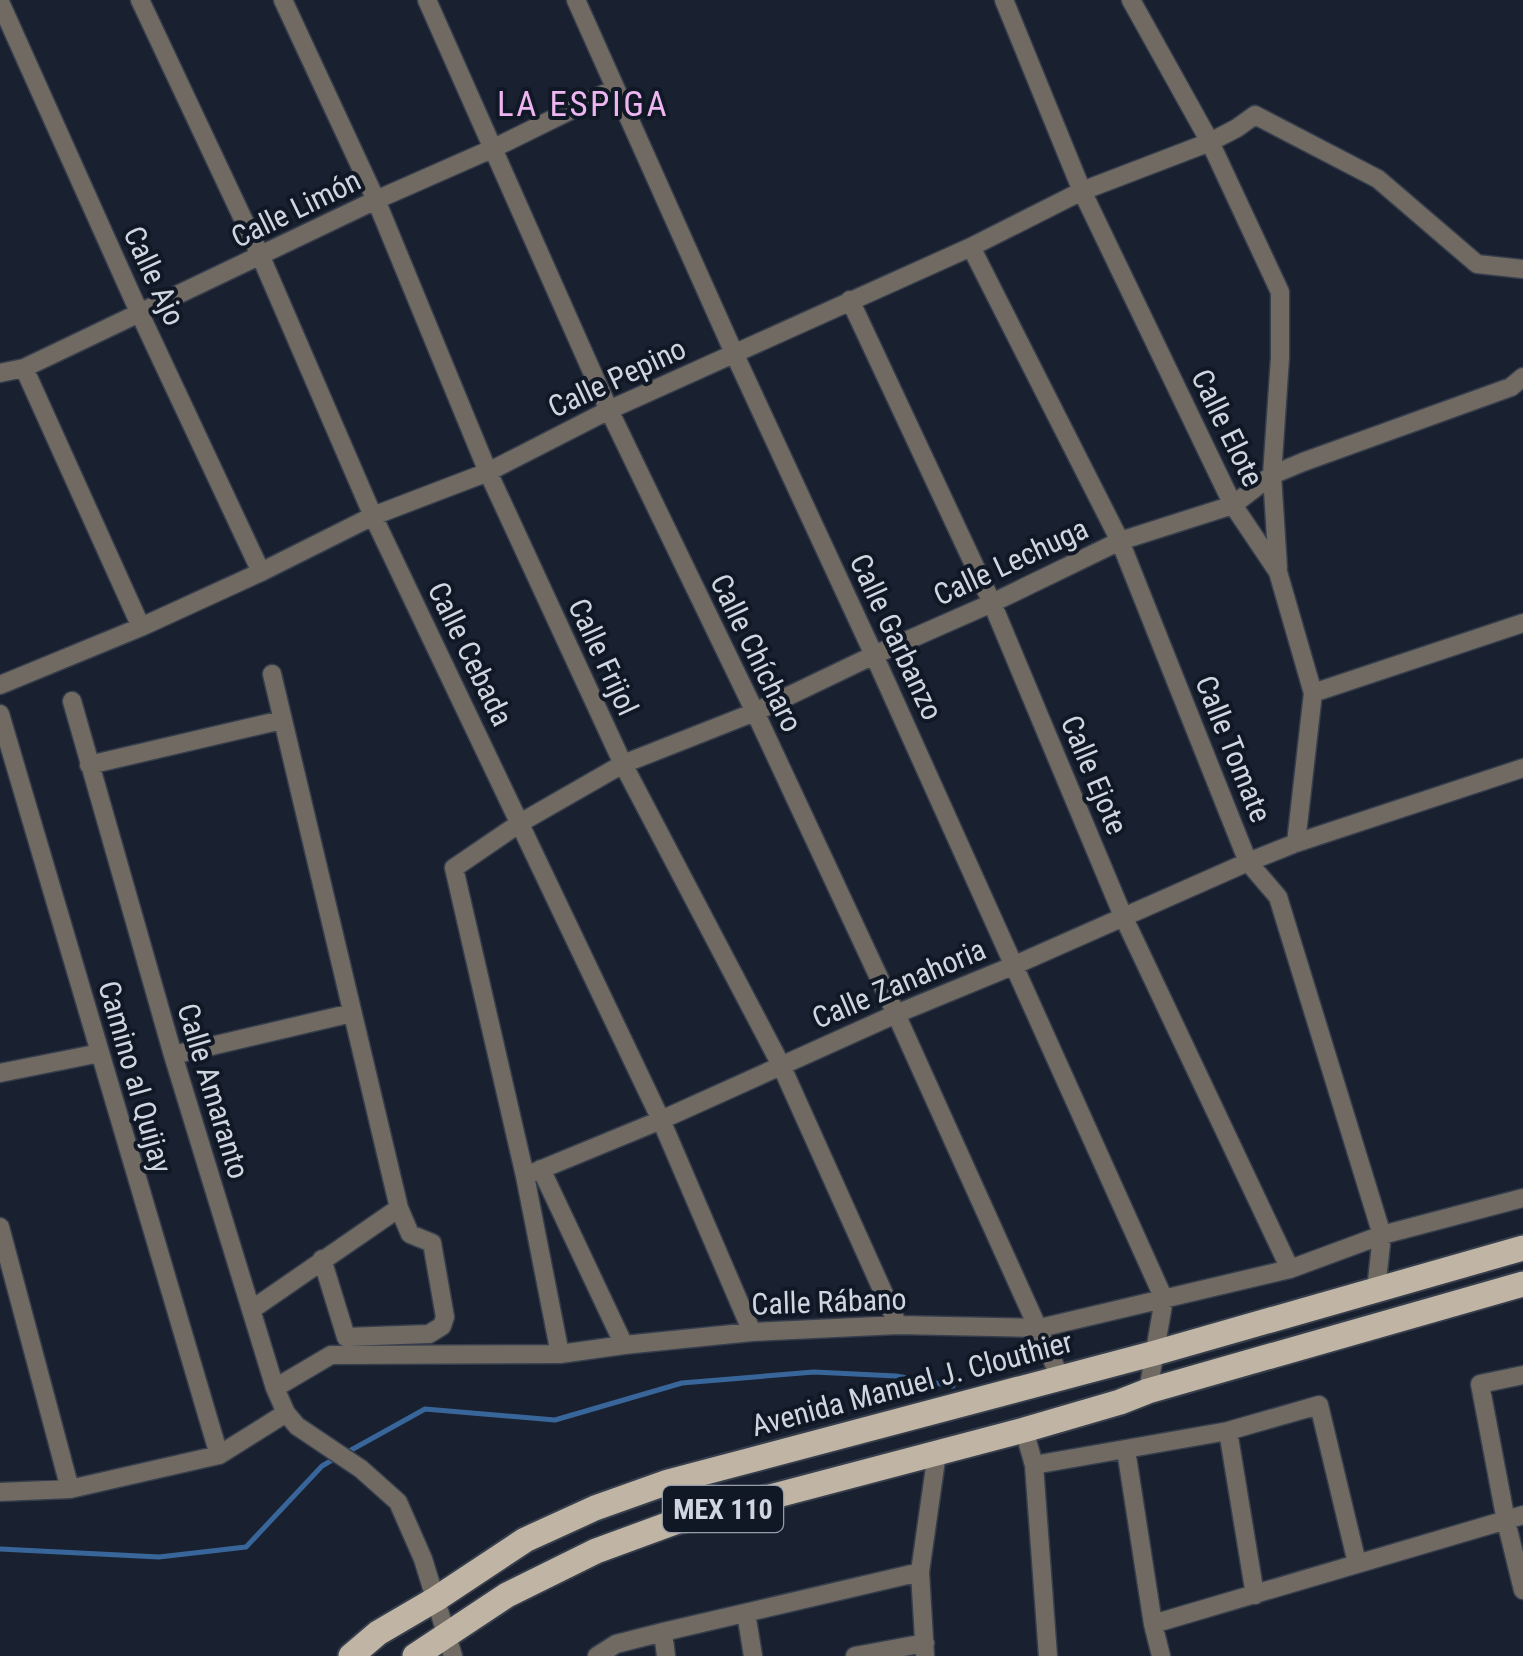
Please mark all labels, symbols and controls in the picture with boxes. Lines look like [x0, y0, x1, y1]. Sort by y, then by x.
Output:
district label: LA ESPIGA [497, 84, 669, 125]
street label: Calle Limón [225, 162, 366, 255]
street label: Calle Ajo [116, 221, 193, 331]
street label: Calle Pepino [542, 330, 691, 425]
street label: Calle Elote [1184, 364, 1271, 492]
street label: Calle Lechuga [928, 511, 1094, 613]
street label: Calle Garbanzo [843, 548, 950, 725]
street label: Calle Chícharo [703, 568, 810, 737]
street label: Calle Cebada [421, 576, 520, 731]
street label: Calle Frijol [561, 593, 646, 721]
street label: Calle Tomate [1188, 671, 1279, 827]
street label: Calle Ejote [1054, 710, 1135, 840]
street label: Calle Zanahoria [807, 931, 991, 1036]
street label: Camino al Quijay [91, 977, 180, 1177]
street label: Calle Amaranto [170, 999, 257, 1183]
street label: Calle Rábano [751, 1281, 907, 1322]
street label: Avenida Manuel J. Clouthier [748, 1324, 1076, 1443]
road number: MEX 110 [663, 1486, 783, 1532]

